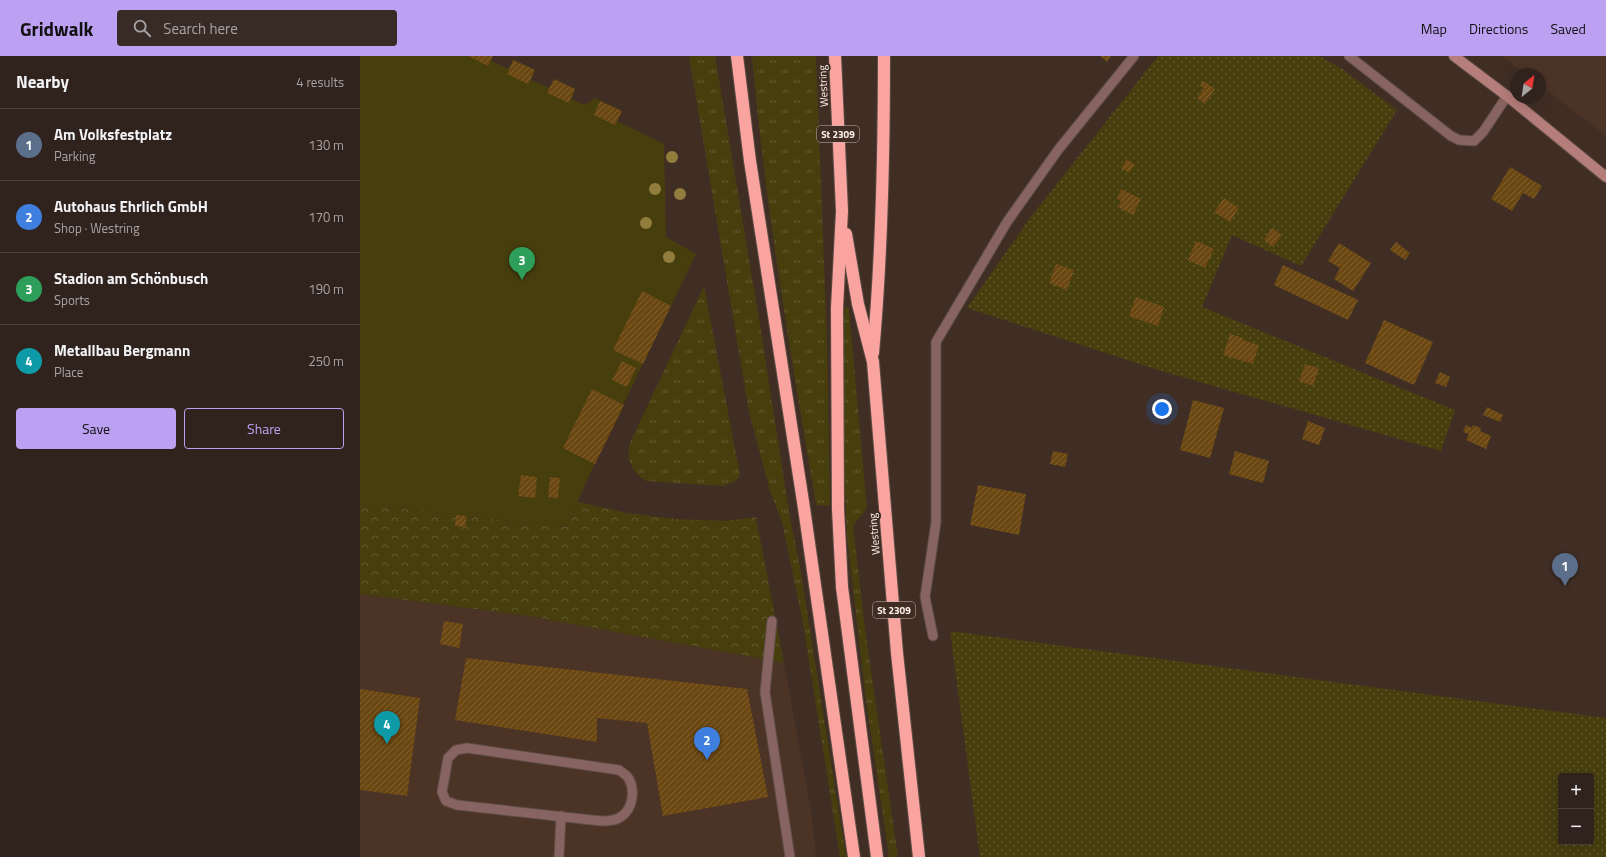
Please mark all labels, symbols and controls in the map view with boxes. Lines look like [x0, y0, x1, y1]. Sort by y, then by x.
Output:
search box [117, 10, 397, 46]
text: Gridwalk [20, 14, 93, 43]
icon: search [131, 17, 153, 39]
text: Search here [163, 17, 238, 40]
text: Map [1421, 18, 1447, 39]
text: Directions [1469, 18, 1528, 39]
text: Saved [1550, 18, 1586, 39]
street label: Westring [814, 64, 832, 107]
north arrow [1510, 68, 1546, 104]
text: Nearby [16, 69, 69, 95]
text: 4 results [296, 72, 344, 92]
text: Am Volksfestplatz [54, 123, 172, 146]
road number: St 2309 [817, 126, 859, 142]
text: 1 [25, 135, 33, 155]
text: 130 m [308, 135, 344, 155]
text: Parking [54, 146, 95, 166]
text: Autohaus Ehrlich GmbH [54, 195, 208, 218]
text: 2 [25, 207, 33, 227]
text: 170 m [308, 207, 344, 227]
text: Shop · Westring [54, 218, 140, 238]
pin: 3 [509, 247, 535, 280]
text: Stadion am Schönbusch [54, 267, 208, 290]
text: 3 [25, 279, 33, 299]
text: 190 m [308, 279, 344, 299]
text: Sports [54, 290, 90, 310]
text: Metallbau Bergmann [54, 339, 190, 362]
text: 4 [25, 351, 33, 371]
text: 250 m [308, 351, 344, 371]
text: Place [54, 362, 83, 382]
your location [1152, 399, 1172, 419]
button: Save [16, 408, 176, 449]
button: Share [184, 408, 344, 449]
street label: Westring [864, 512, 884, 556]
pin: 1 [1552, 553, 1578, 586]
road number: St 2309 [873, 602, 915, 618]
pin: 4 [374, 711, 400, 744]
pin: 2 [694, 727, 720, 760]
map controls [1558, 773, 1594, 845]
button: + [1558, 773, 1594, 809]
button: − [1558, 809, 1594, 845]

